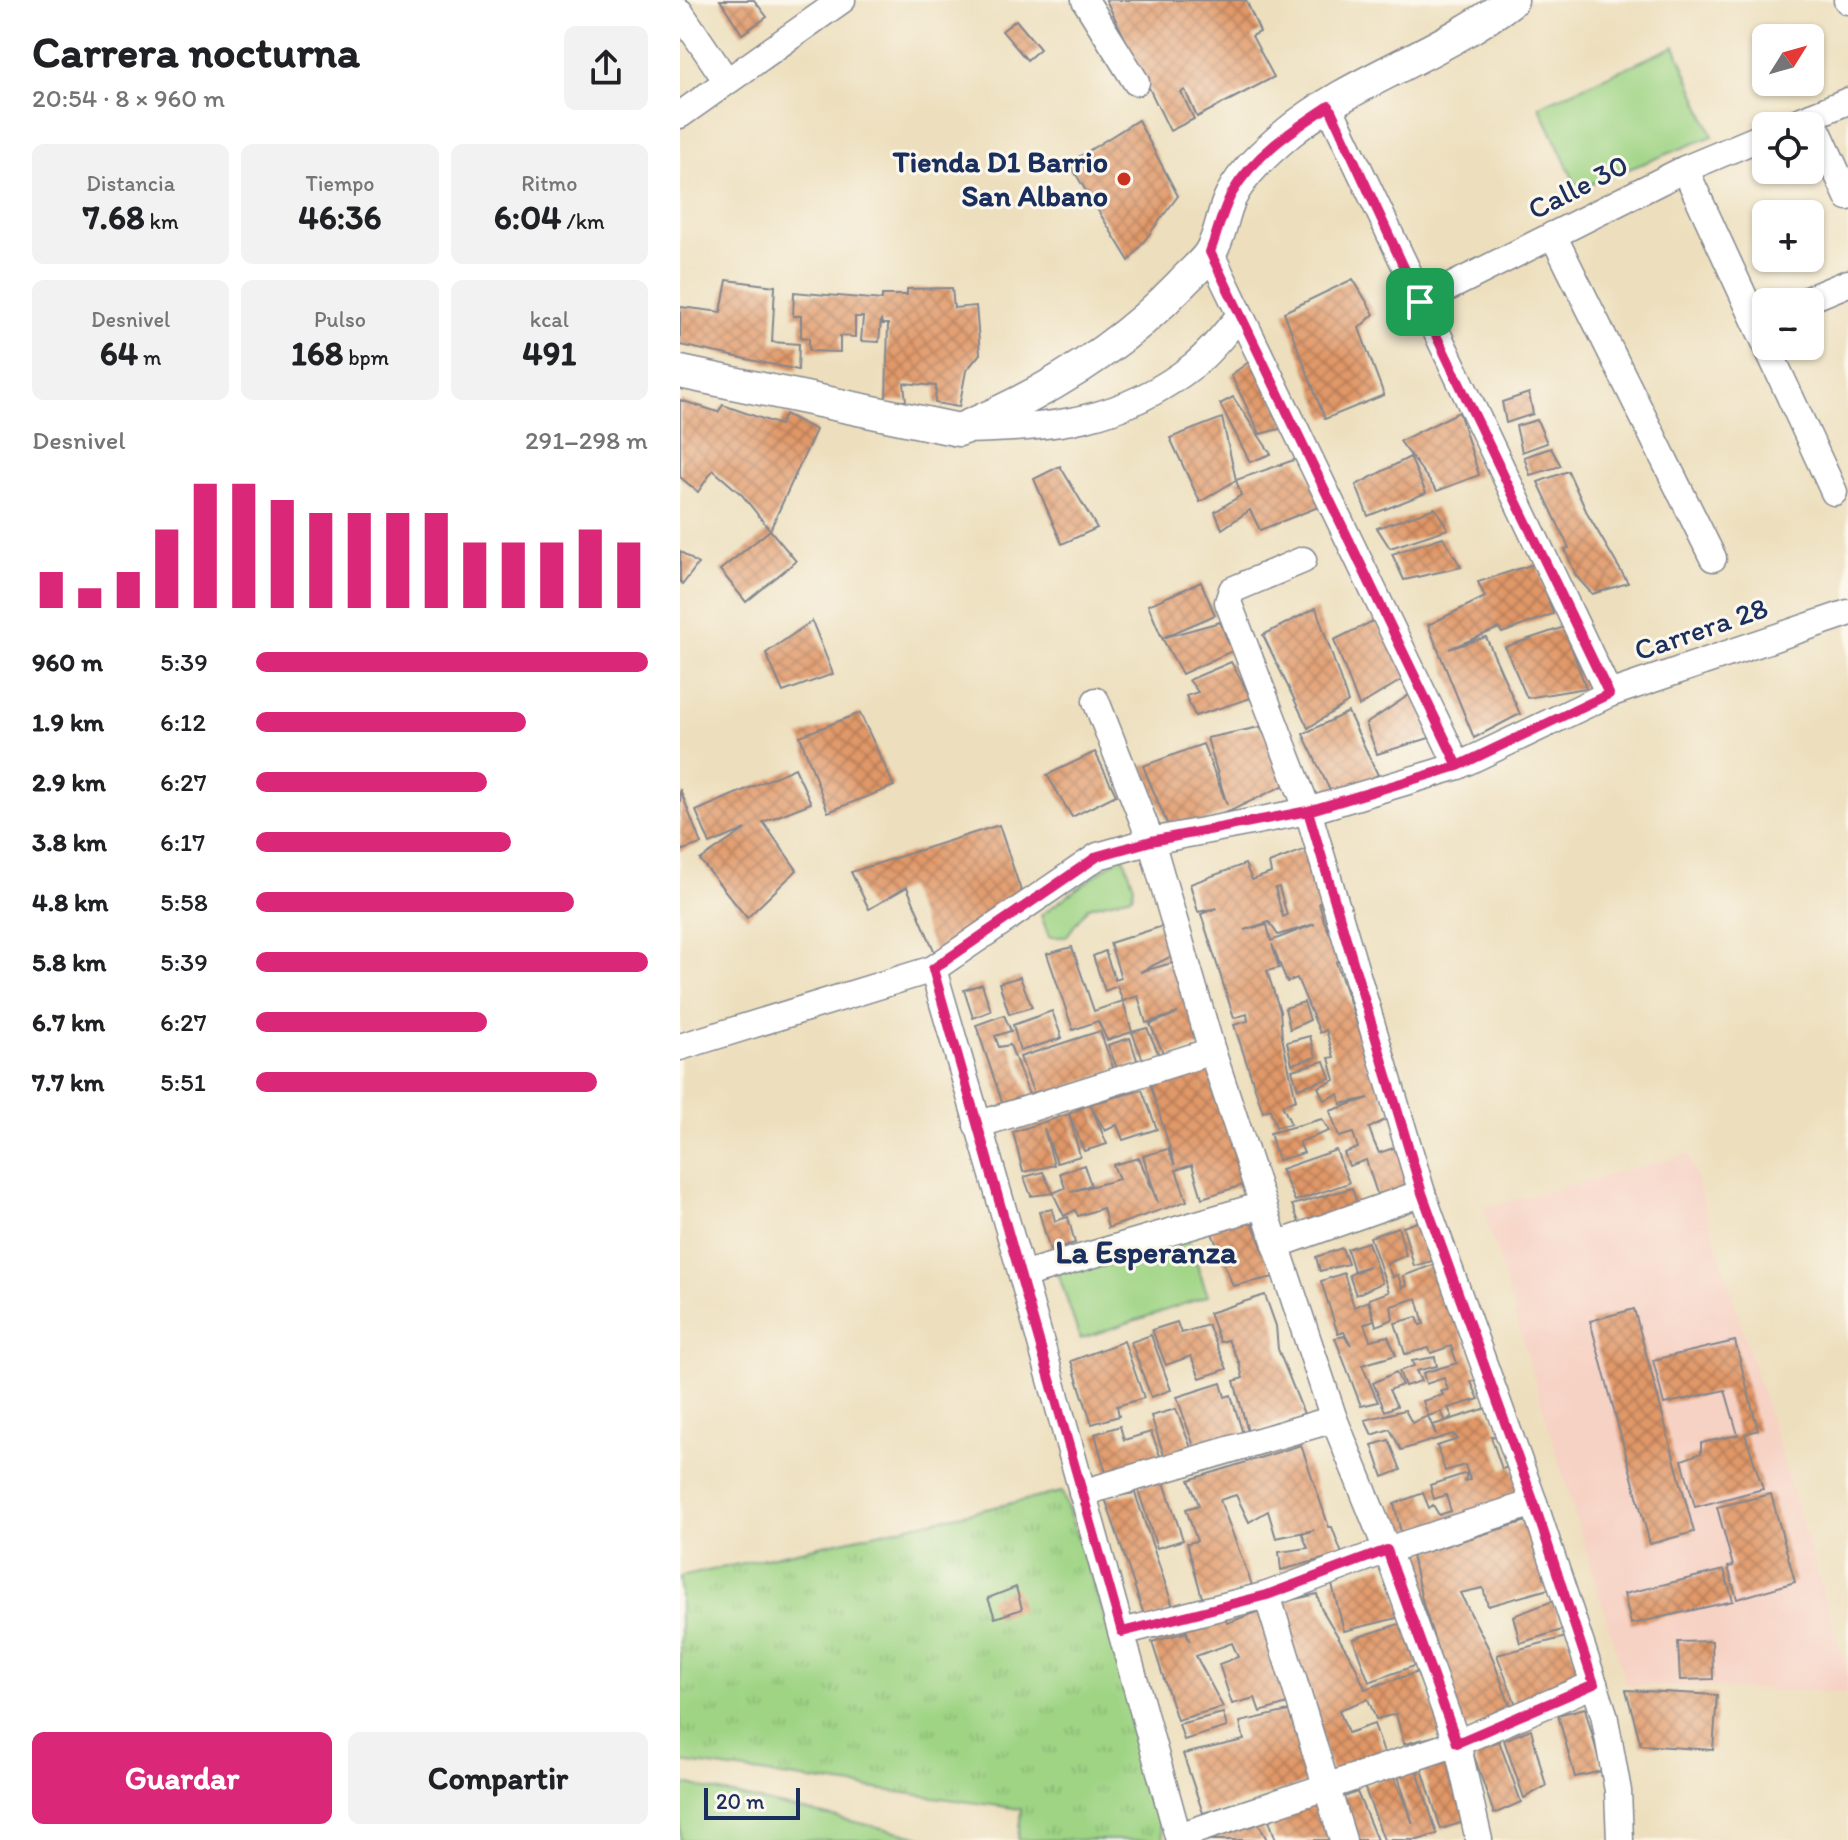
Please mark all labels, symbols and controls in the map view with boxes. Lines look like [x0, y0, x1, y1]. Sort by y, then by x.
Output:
north arrow [1752, 24, 1824, 96]
map controls [1752, 24, 1824, 360]
text: Carrera nocturna [32, 25, 360, 78]
button: share [564, 26, 648, 110]
text: 20:54 · 8 × 960 m [32, 82, 225, 114]
button: locate [1752, 112, 1824, 184]
place label: Tienda D1 Barrio San Albano [892, 143, 1108, 214]
street label: Calle 30 [1521, 146, 1634, 227]
text: Distancia [86, 170, 175, 197]
text: Tiempo [306, 170, 374, 197]
text: Ritmo [521, 170, 577, 197]
marker: Tienda D1 Barrio San Albano [1115, 170, 1133, 188]
text: 7.68 [83, 197, 145, 238]
text: 46:36 [298, 197, 382, 238]
text: 6:04 [494, 197, 562, 238]
button: + [1752, 200, 1824, 272]
text: km [145, 208, 179, 235]
text: /km [562, 208, 605, 235]
pin [1386, 268, 1454, 336]
icon: arrive [1398, 280, 1442, 324]
button: − [1752, 288, 1824, 360]
text: Desnivel [91, 306, 170, 333]
text: Pulso [314, 306, 366, 333]
text: kcal [530, 306, 569, 333]
text: 64 [100, 333, 138, 374]
text: 168 [291, 333, 343, 374]
text: 491 [522, 333, 576, 374]
text: m [138, 344, 162, 371]
text: bpm [343, 344, 389, 371]
text: Desnivel [32, 424, 126, 456]
text: 291–298 m [525, 424, 648, 456]
street label: Carrera 28 [1629, 588, 1772, 669]
text: 960 m [32, 646, 103, 678]
text: 5:39 [160, 646, 208, 678]
text: 1.9 km [32, 706, 104, 738]
text: 6:12 [160, 706, 206, 738]
text: 2.9 km [32, 766, 106, 798]
text: 6:27 [160, 766, 207, 798]
text: 3.8 km [32, 826, 107, 858]
text: 6:17 [160, 826, 205, 858]
text: 4.8 km [32, 886, 109, 918]
text: 5:58 [160, 886, 208, 918]
text: 5.8 km [32, 946, 107, 978]
text: 5:39 [160, 946, 208, 978]
text: 6.7 km [32, 1006, 105, 1038]
text: 6:27 [160, 1006, 207, 1038]
text: 7.7 km [32, 1066, 104, 1098]
text: 5:51 [160, 1066, 206, 1098]
district label: La Esperanza [1055, 1233, 1237, 1271]
button: Guardar [32, 1732, 332, 1824]
button: Compartir [348, 1732, 648, 1824]
scale bar [704, 1784, 800, 1820]
text: 20 m [716, 1788, 765, 1815]

